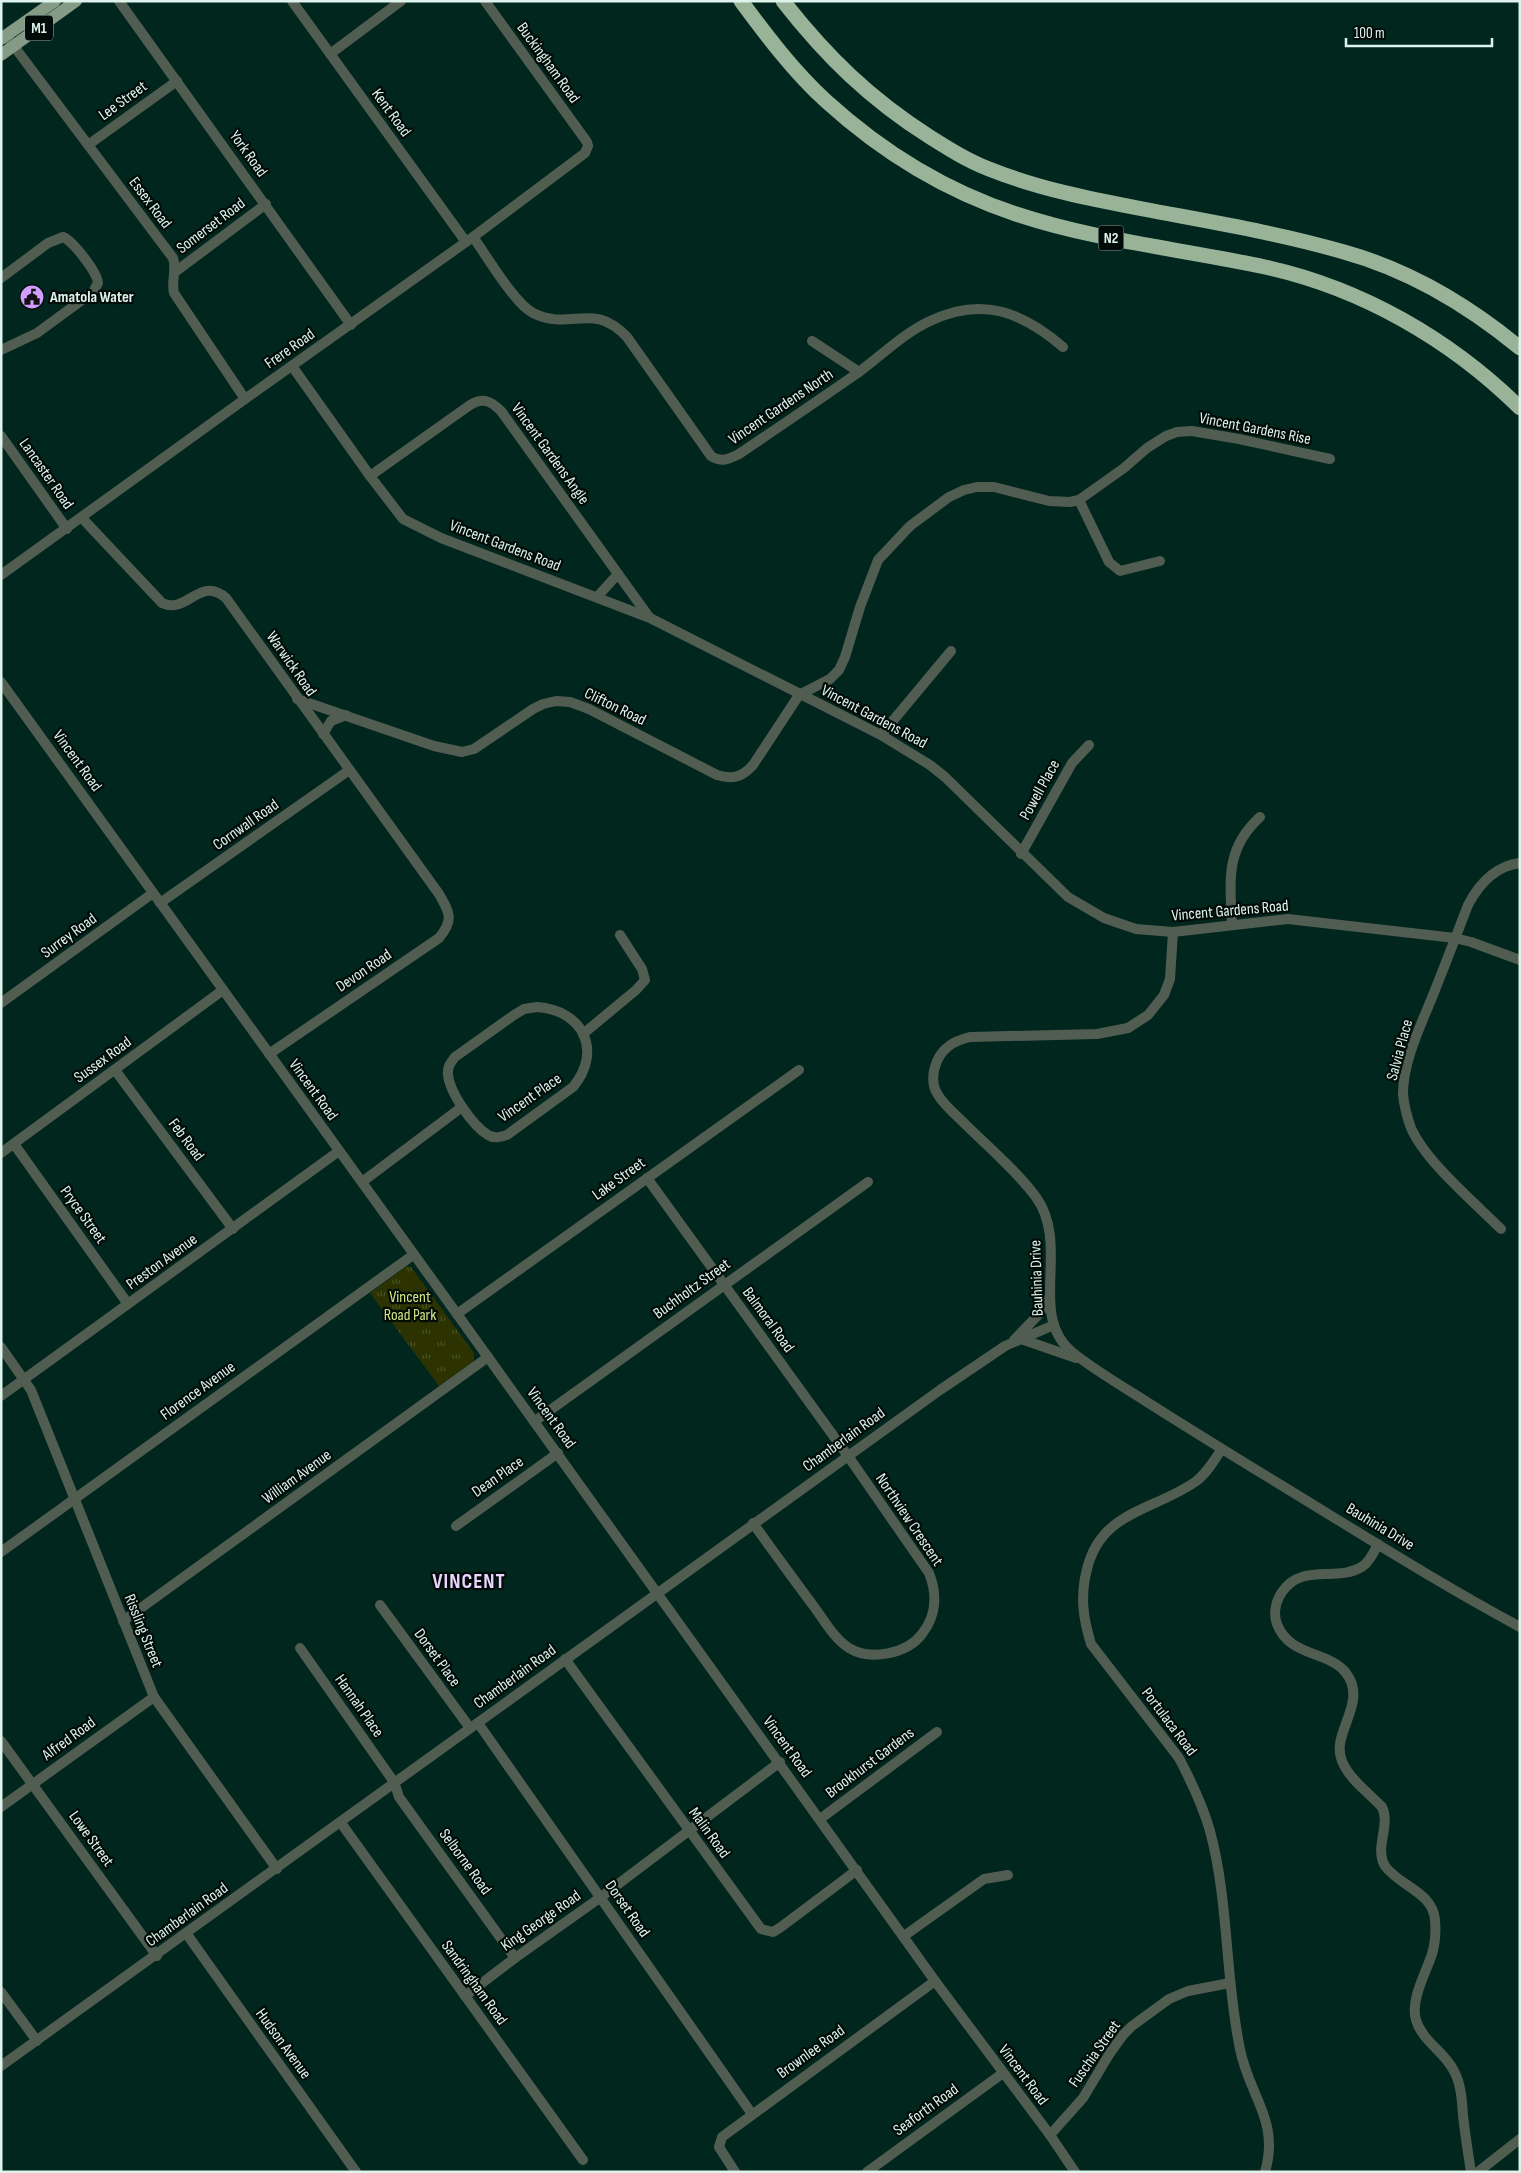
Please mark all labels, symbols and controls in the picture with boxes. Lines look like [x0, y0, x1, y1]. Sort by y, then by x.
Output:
road number: M1 [25, 15, 53, 40]
scale bar [1346, 15, 1492, 47]
street label: Buckingham Road [512, 19, 584, 107]
text: 100 m [1354, 24, 1385, 43]
street label: Lee Street [95, 77, 151, 125]
street label: Kent Road [367, 85, 415, 141]
street label: York Road [225, 127, 271, 181]
street label: Essex Road [125, 174, 175, 232]
street label: Somerset Road [173, 194, 249, 258]
road number: N2 [1098, 226, 1124, 250]
public building icon: Amatola Water [19, 284, 45, 310]
place label: Amatola Water [49, 288, 134, 307]
street label: Frere Road [261, 325, 319, 373]
street label: Vincent Gardens North [725, 365, 837, 449]
street label: Vincent Gardens Angle [507, 400, 593, 508]
street label: Vincent Gardens Rise [1198, 409, 1312, 449]
street label: Lancaster Road [15, 435, 77, 513]
street label: Vincent Gardens Road [447, 516, 563, 576]
street label: Warwick Road [262, 628, 320, 700]
street label: Vincent Gardens Road [818, 681, 930, 753]
street label: Clifton Road [581, 684, 649, 730]
street label: Vincent Road [48, 727, 106, 795]
street label: Powell Place [1016, 757, 1064, 823]
street label: Cornwall Road [210, 795, 282, 855]
street label: Vincent Gardens Road [1171, 896, 1289, 926]
street label: Surrey Road [37, 909, 101, 963]
street label: Devon Road [333, 946, 395, 996]
street label: Salvia Place [1383, 1017, 1417, 1083]
street label: Sussex Road [71, 1033, 135, 1087]
street label: Vincent Road [284, 1056, 342, 1124]
street label: Vincent Place [495, 1069, 565, 1127]
street label: Feb Road [164, 1115, 208, 1165]
street label: Lake Street [589, 1153, 649, 1205]
street label: Pryce Street [56, 1182, 110, 1248]
street label: Preston Avenue [123, 1230, 201, 1294]
street label: Bauhinia Drive [1026, 1240, 1048, 1316]
street label: Buchholtz Street [650, 1255, 734, 1323]
street label: Balmoral Road [738, 1284, 798, 1356]
park label: Vincent Road Park [384, 1288, 436, 1325]
street label: Florence Avenue [157, 1358, 239, 1424]
street label: Vincent Road [522, 1384, 580, 1452]
street label: Chamberlain Road [799, 1404, 889, 1476]
street label: William Avenue [259, 1446, 335, 1508]
street label: Dean Place [469, 1452, 527, 1502]
street label: Northview Crescent [871, 1470, 947, 1570]
street label: Bauhinia Drive [1342, 1499, 1418, 1555]
district label: VINCENT [432, 1569, 506, 1594]
street label: Rissling Street [120, 1592, 166, 1671]
street label: Dorset Place [410, 1625, 464, 1691]
street label: Chamberlain Road [470, 1641, 560, 1713]
street label: Hannah Place [331, 1671, 387, 1741]
street label: Portulaca Road [1137, 1684, 1201, 1760]
street label: Alfred Road [38, 1713, 99, 1765]
street label: Vincent Road [758, 1713, 816, 1781]
street label: Brookhurst Gardens [822, 1723, 918, 1802]
street label: Malin Road [684, 1804, 734, 1862]
street label: Lowe Street [65, 1808, 118, 1871]
street label: Selborne Road [435, 1825, 495, 1899]
street label: Dorset Road [601, 1877, 653, 1941]
street label: Chamberlain Road [142, 1879, 232, 1951]
street label: King George Road [497, 1886, 585, 1956]
street label: Sandringham Road [437, 1937, 511, 2029]
street label: Hudson Avenue [251, 2005, 315, 2083]
street label: Fuschia Street [1065, 2017, 1125, 2091]
street label: Brownlee Road [773, 2021, 849, 2083]
street label: Vincent Road [994, 2041, 1052, 2109]
street label: Seaforth Road [890, 2080, 962, 2140]

